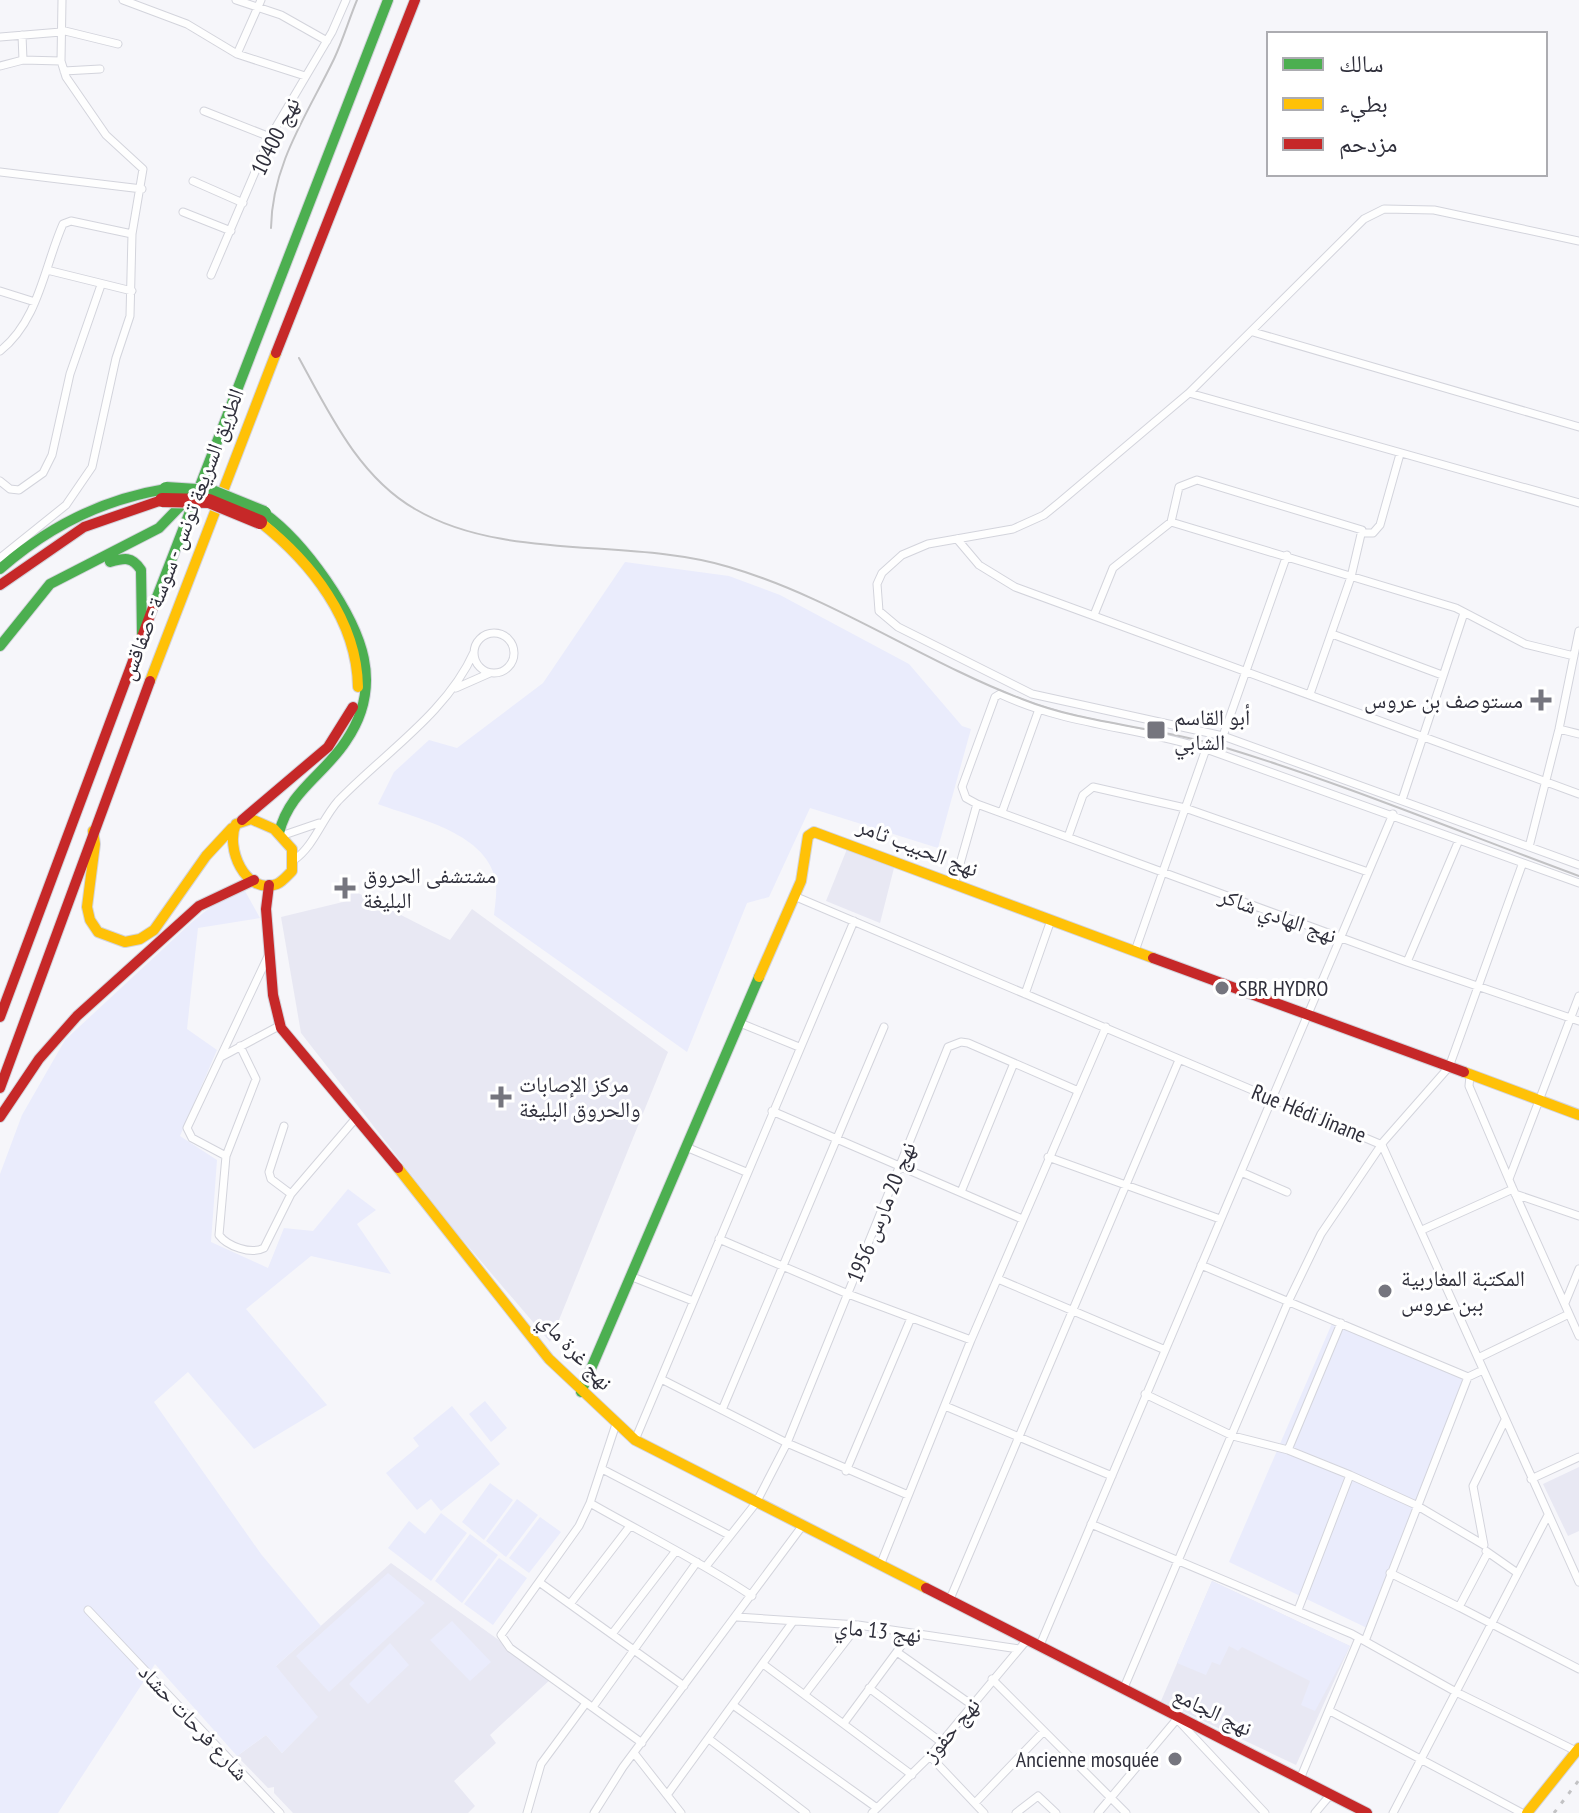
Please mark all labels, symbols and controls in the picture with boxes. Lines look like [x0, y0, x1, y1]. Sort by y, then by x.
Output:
legend [1267, 32, 1547, 176]
text: سالك [1339, 48, 1384, 79]
text: بطيء [1339, 88, 1388, 123]
street label: نهج 10400 [244, 92, 306, 180]
text: مزدحم [1339, 128, 1398, 160]
street label: الطريق السريعة تونس - سوسة - صفاقس [112, 384, 250, 684]
place label: مستوصف بن عروس [1364, 686, 1523, 714]
marker: مستوصف بن عروس [1530, 689, 1552, 711]
place label: أبو القاسم الشابي [1174, 703, 1250, 760]
marker: أبو القاسم الشابي [1145, 719, 1167, 741]
street label: نهج الحبيب ثامر [853, 811, 982, 883]
place label: مشتشفى الحروق البليغة [363, 861, 496, 914]
marker: مشتشفى الحروق البليغة [334, 877, 356, 899]
street label: نهج الهادي شاكر [1213, 880, 1341, 953]
place label: SBR HYDRO [1238, 974, 1328, 1002]
marker: SBR HYDRO [1213, 979, 1231, 997]
place label: مركز الإصابات والحروق البليغة [519, 1070, 641, 1123]
street label: Rue Hédi Jinane [1248, 1077, 1370, 1149]
marker: مركز الإصابات والحروق البليغة [490, 1086, 512, 1108]
street label: نهج 20 مارس 1956 [840, 1138, 922, 1286]
place label: المكتبة المغاربية ببن عروس [1401, 1264, 1525, 1317]
marker: المكتبة المغاربية ببن عروس [1376, 1282, 1394, 1300]
street label: نهج غرة ماي [530, 1306, 619, 1398]
street label: نهج 13 ماي [833, 1612, 923, 1652]
street label: شارع فرحات حشاد [133, 1658, 255, 1786]
street label: نهج الجامع [1169, 1680, 1257, 1742]
street label: نهج حفوز [916, 1691, 986, 1768]
place label: Ancienne mosquée [1016, 1745, 1159, 1773]
marker: Ancienne mosquée [1166, 1750, 1184, 1768]

